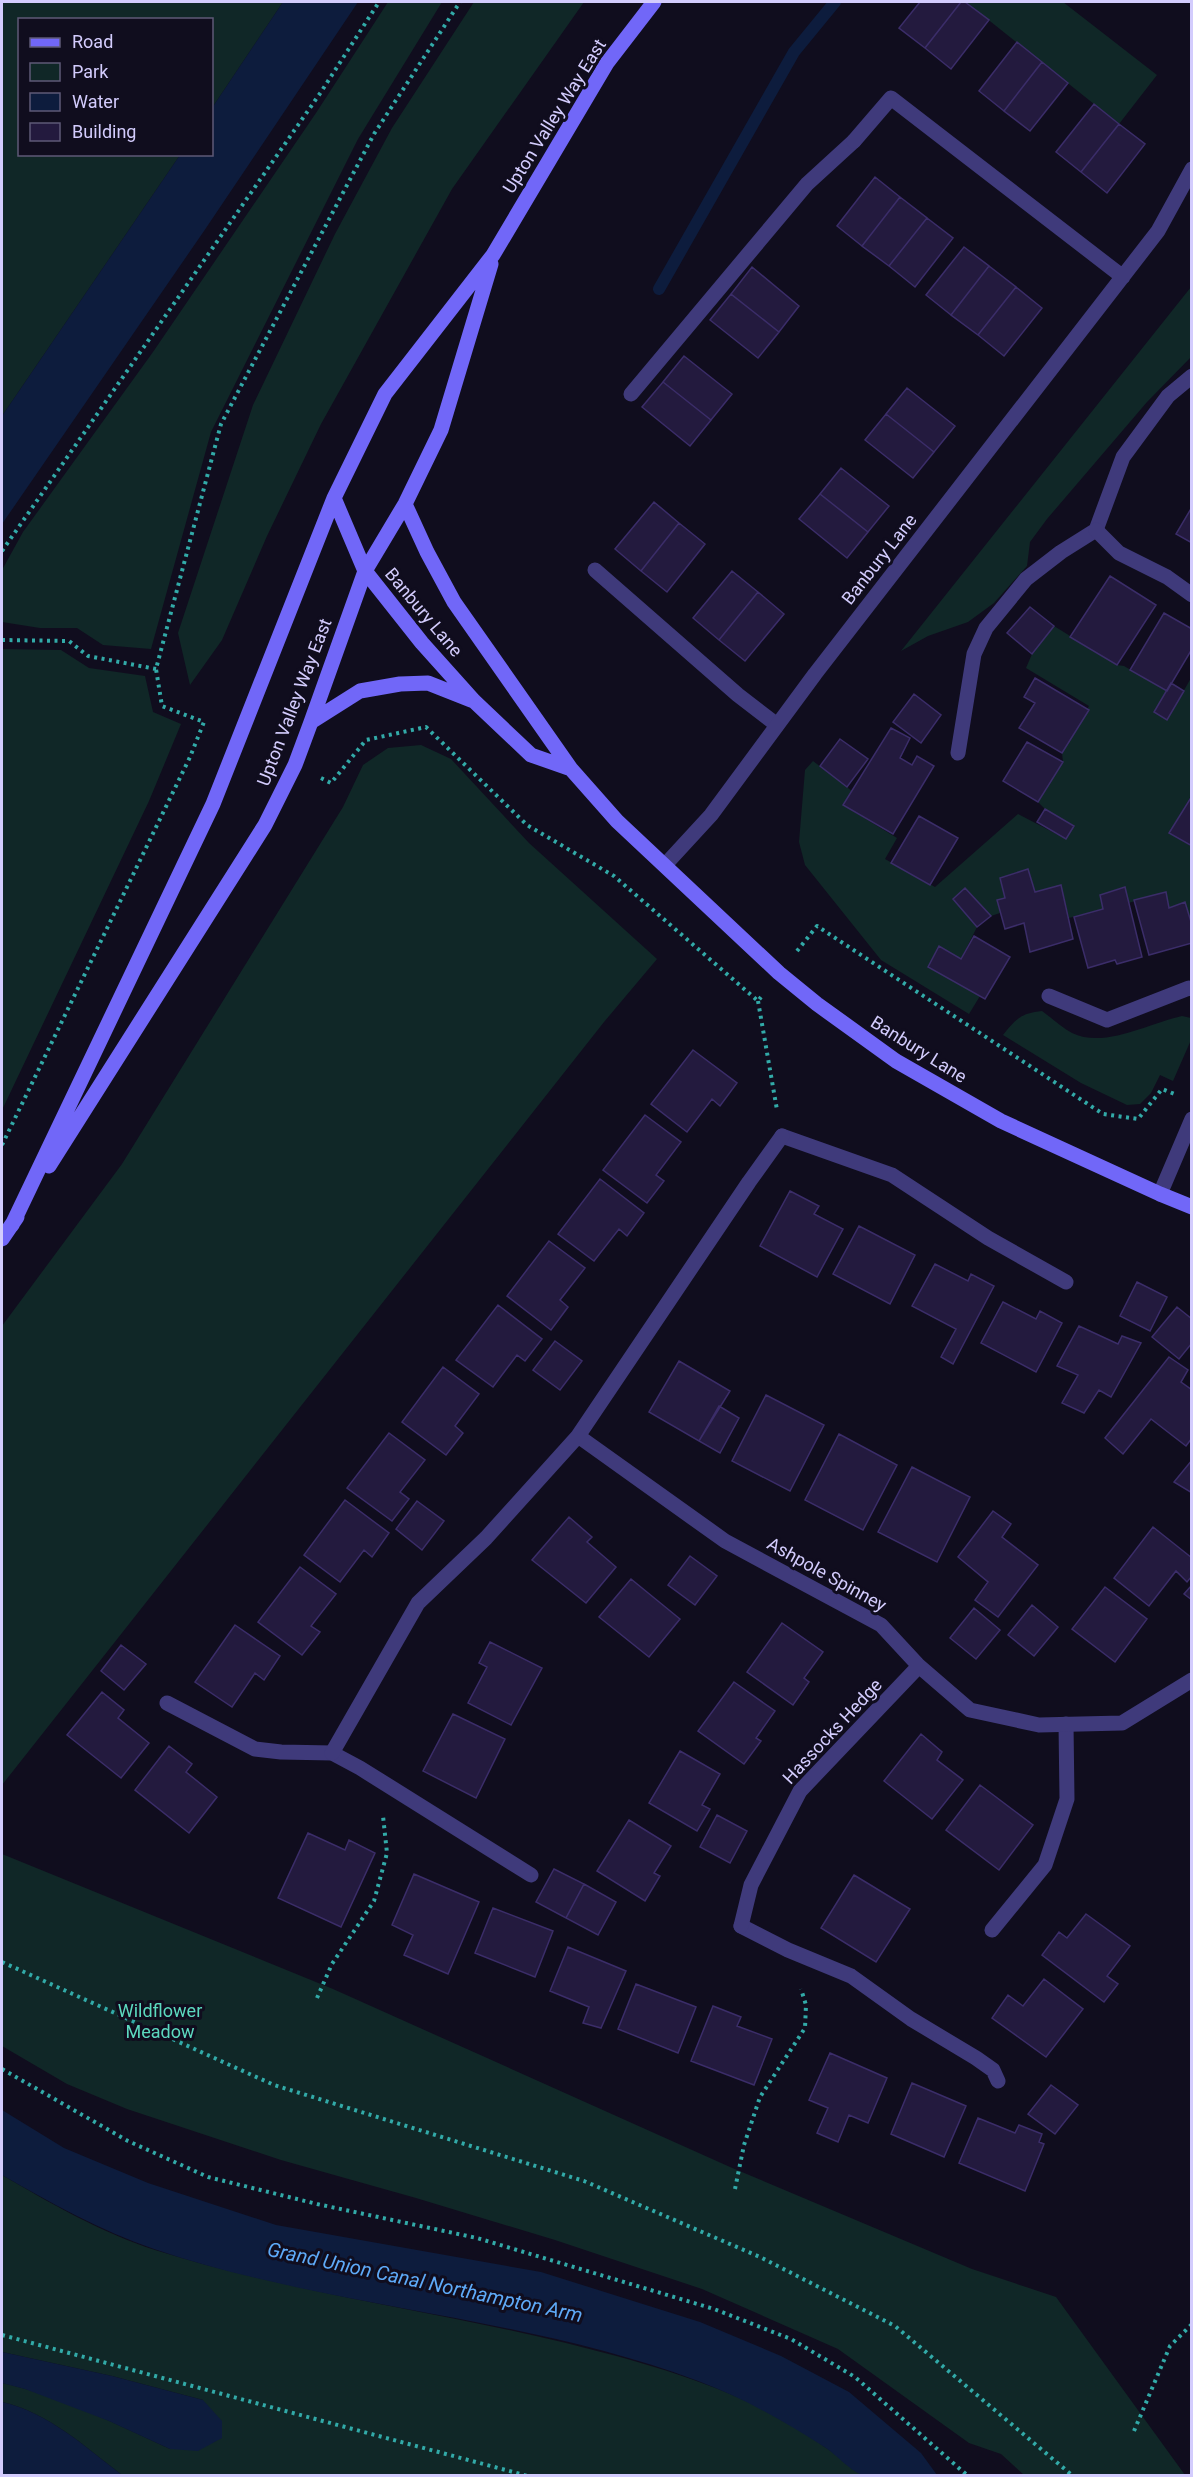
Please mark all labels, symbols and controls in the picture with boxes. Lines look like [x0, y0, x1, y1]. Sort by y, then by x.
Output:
legend [18, 18, 213, 156]
text: Road [72, 31, 113, 52]
street label: Upton Valley Way East [498, 35, 610, 197]
text: Park [72, 61, 109, 82]
text: Water [72, 91, 119, 112]
text: Building [72, 121, 136, 142]
street label: Banbury Lane [837, 510, 921, 608]
street label: Banbury Lane [381, 563, 467, 661]
street label: Upton Valley Way East [252, 615, 336, 789]
street label: Banbury Lane [867, 1011, 971, 1087]
street label: Ashpole Spinney [764, 1533, 891, 1616]
street label: Hassocks Hedge [778, 1674, 886, 1788]
park label: Wildflower Meadow [118, 2000, 202, 2042]
water label: Grand Union Canal Northampton Arm [265, 2237, 585, 2327]

